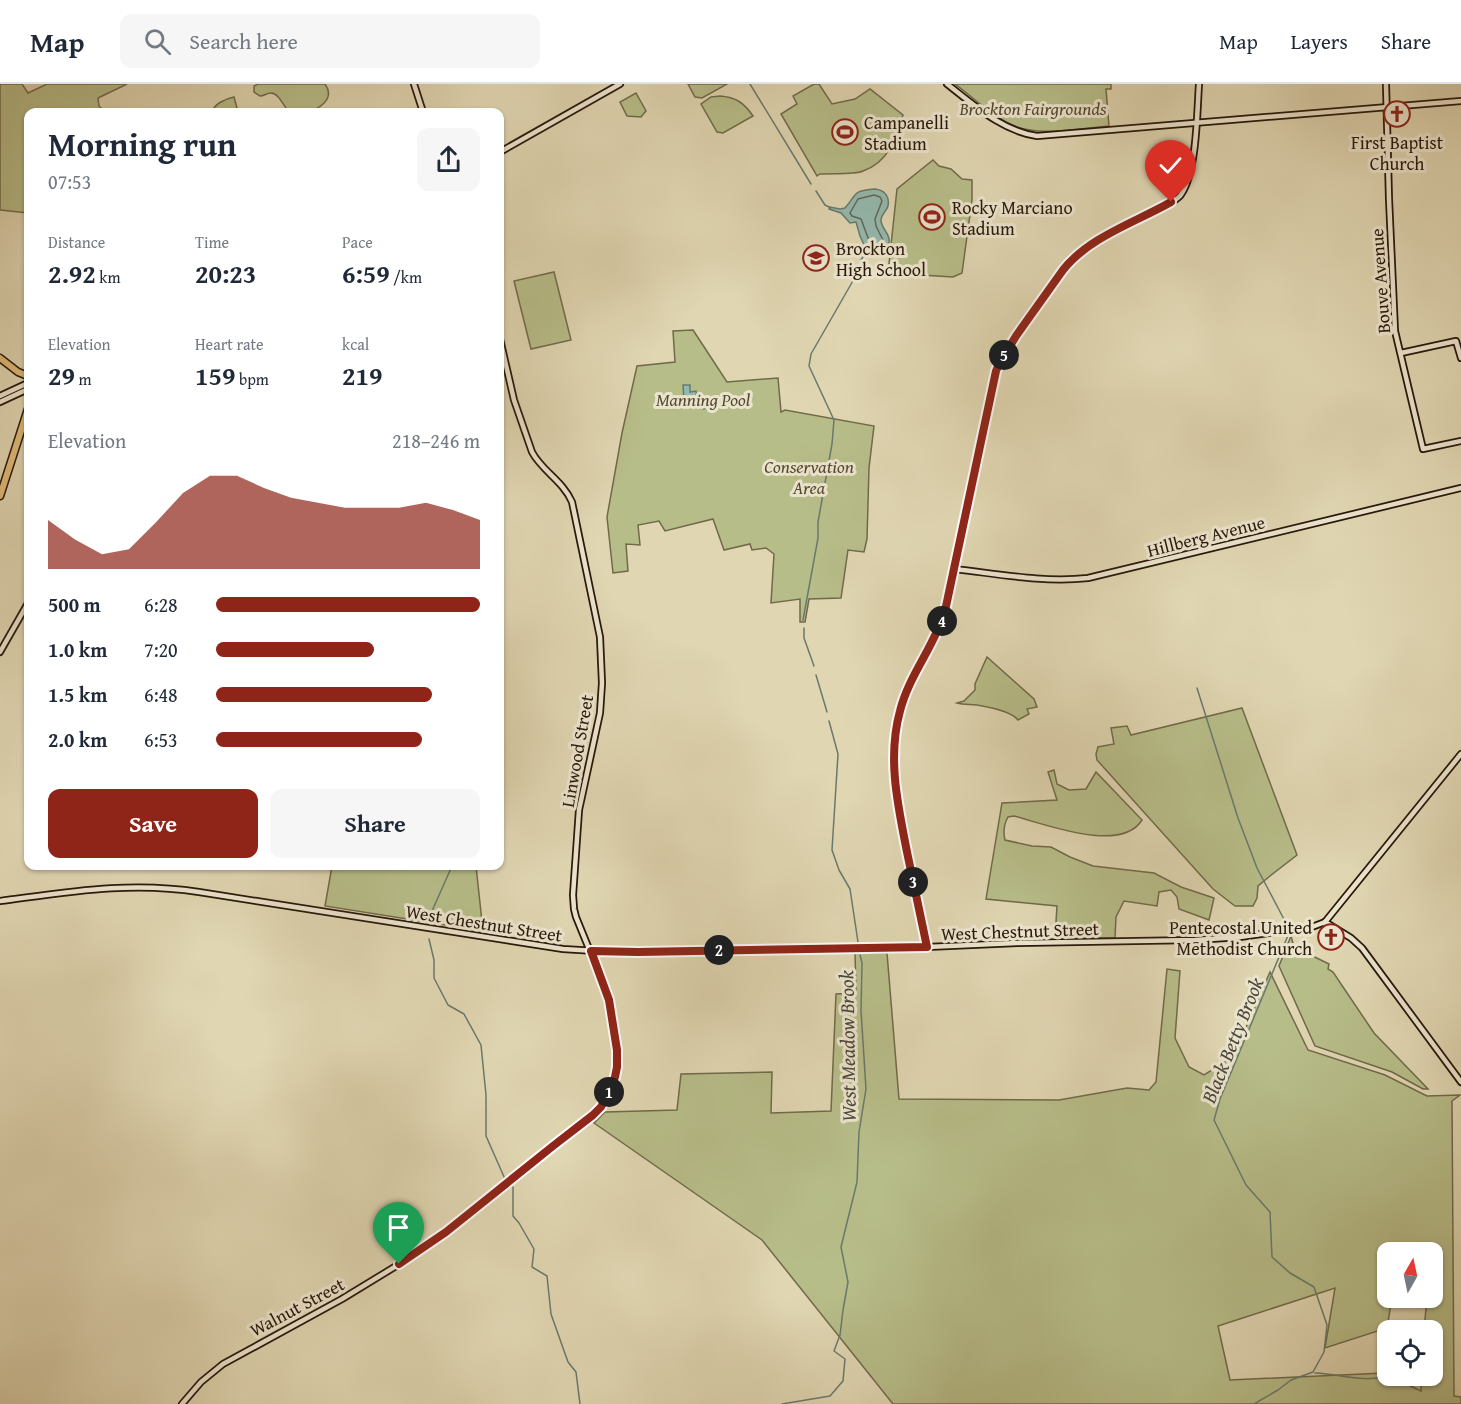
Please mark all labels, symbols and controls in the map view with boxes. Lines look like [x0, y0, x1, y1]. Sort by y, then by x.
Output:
search box [120, 14, 540, 68]
text: Map [30, 21, 84, 62]
icon: search [141, 25, 174, 58]
text: Search here [189, 25, 298, 57]
text: Map [1219, 26, 1258, 57]
text: Layers [1291, 26, 1348, 57]
text: Share [1381, 26, 1431, 57]
park label: Brockton Fairgrounds [958, 95, 1107, 122]
church icon: First Baptist Church [1382, 99, 1412, 129]
place label: Campanelli Stadium [864, 109, 949, 157]
sports icon: Campanelli Stadium [830, 117, 860, 147]
text: Morning run [48, 120, 237, 168]
button: share [417, 128, 480, 191]
place label: First Baptist Church [1351, 129, 1444, 177]
pin [1145, 140, 1196, 202]
icon: check [1154, 149, 1187, 182]
text: 07:53 [48, 167, 91, 196]
place label: Rocky Marciano Stadium [952, 194, 1073, 242]
sports icon: Rocky Marciano Stadium [917, 202, 947, 232]
street label: Bouve Avenue [1363, 227, 1397, 335]
text: Distance [48, 230, 105, 254]
text: Time [195, 230, 229, 254]
text: Pace [342, 230, 373, 254]
place label: Brockton High School [836, 235, 926, 283]
school or university icon: Brockton High School [801, 243, 831, 273]
text: 2.92 [48, 254, 96, 293]
text: 20:23 [195, 254, 256, 293]
text: 6:59 [342, 254, 390, 293]
text: km [96, 265, 120, 289]
text: /km [390, 265, 422, 289]
text: Elevation [48, 332, 111, 356]
text: Heart rate [195, 332, 264, 356]
text: kcal [342, 332, 369, 356]
pin: 5 [989, 340, 1019, 370]
text: 5 [1000, 343, 1008, 367]
text: 29 [48, 356, 75, 395]
text: 159 [195, 356, 235, 395]
text: 219 [342, 356, 382, 395]
text: m [75, 367, 92, 391]
text: bpm [235, 367, 269, 391]
park label: Manning Pool [656, 386, 751, 413]
text: Elevation [48, 426, 126, 455]
text: 218–246 m [392, 426, 480, 455]
park label: Conservation Area [764, 453, 854, 501]
street label: Hillberg Avenue [1144, 508, 1268, 564]
text: 500 m [48, 590, 101, 619]
text: 6:28 [144, 590, 178, 619]
pin: 4 [927, 606, 957, 636]
text: 4 [938, 609, 946, 633]
text: 1.0 km [48, 635, 107, 664]
text: 7:20 [144, 635, 178, 664]
text: 1.5 km [48, 680, 107, 709]
text: 6:48 [144, 680, 178, 709]
street label: Linwood Street [554, 692, 600, 809]
text: 2.0 km [48, 725, 107, 754]
text: 6:53 [144, 725, 178, 754]
button: Save [48, 789, 258, 858]
button: Share [270, 789, 480, 858]
pin: 3 [898, 867, 928, 897]
text: 3 [909, 870, 917, 894]
street label: West Chestnut Street [404, 897, 565, 949]
place label: Pentecostal United Methodist Church [1169, 914, 1312, 962]
street label: West Chestnut Street [941, 915, 1100, 947]
church icon: Pentecostal United Methodist Church [1316, 922, 1346, 952]
pin: 2 [704, 935, 734, 965]
text: 2 [715, 938, 723, 962]
water label: West Meadow Brook [831, 969, 863, 1122]
water label: Black Betty Brook [1193, 972, 1271, 1108]
pin: 1 [594, 1077, 624, 1107]
text: 1 [605, 1080, 613, 1104]
pin [373, 1202, 424, 1264]
icon: arrive [382, 1211, 415, 1244]
north arrow [1377, 1242, 1443, 1308]
map controls [1377, 1242, 1443, 1386]
street label: Walnut Street [245, 1270, 350, 1343]
button: locate [1377, 1320, 1443, 1386]

